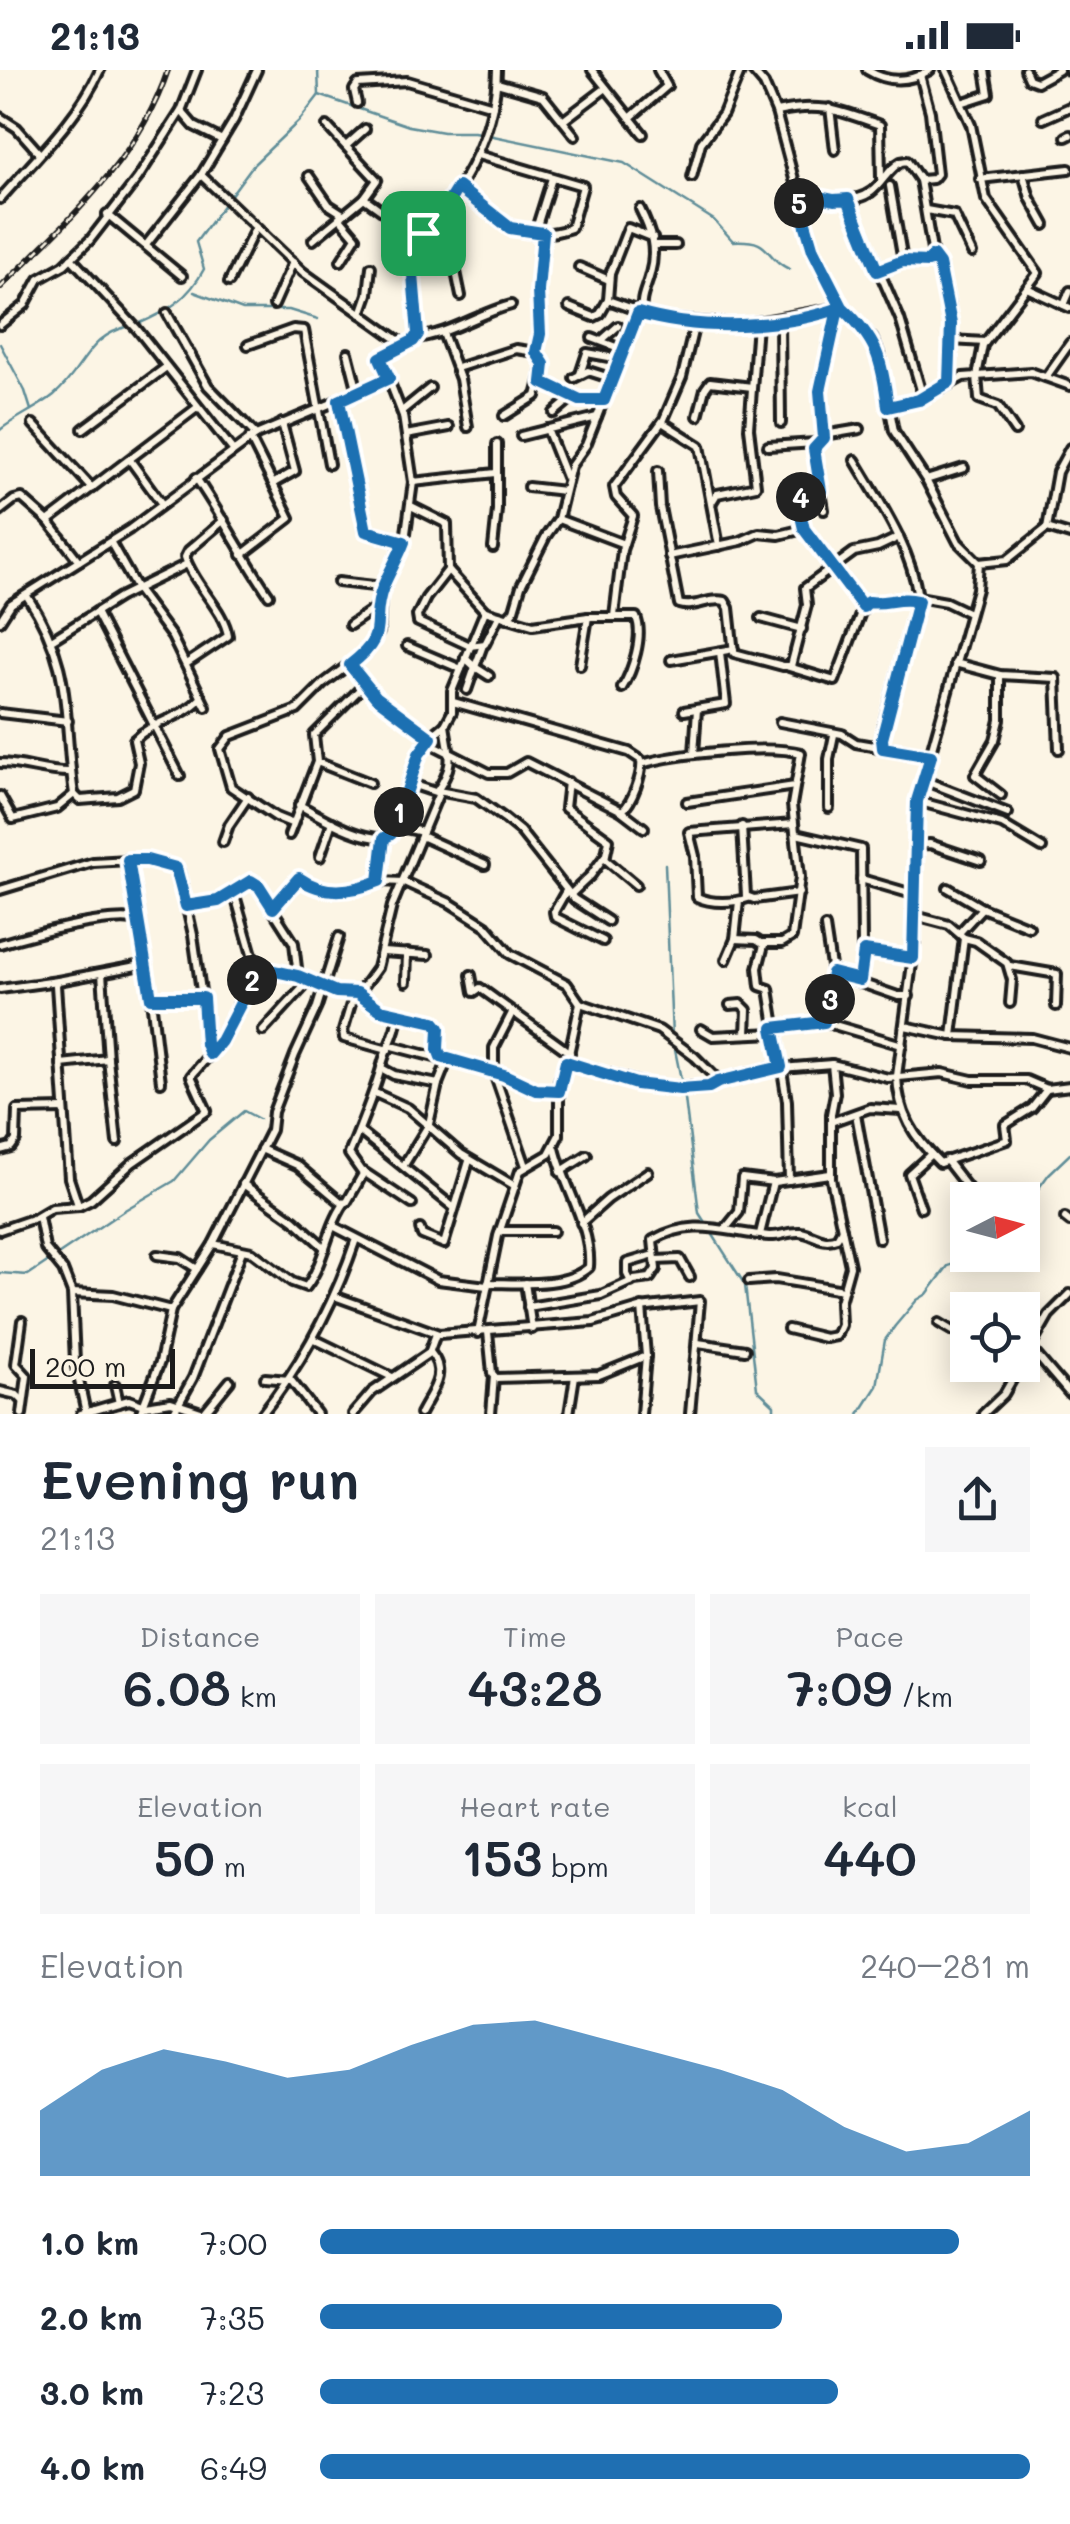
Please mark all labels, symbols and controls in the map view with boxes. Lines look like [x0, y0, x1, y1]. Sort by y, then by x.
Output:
text: 21:13 [50, 10, 140, 60]
pin: 5 [774, 178, 824, 228]
text: 5 [791, 185, 807, 221]
pin [381, 191, 466, 276]
icon: arrive [396, 206, 451, 261]
pin: 4 [776, 472, 826, 522]
text: 4 [792, 479, 810, 515]
pin: 1 [374, 787, 424, 837]
text: 1 [393, 794, 405, 830]
pin: 2 [227, 955, 277, 1005]
text: 2 [244, 962, 260, 998]
pin: 3 [805, 974, 855, 1024]
text: 3 [822, 981, 838, 1017]
north arrow [950, 1182, 1040, 1272]
map controls [950, 1182, 1040, 1382]
button: locate [950, 1292, 1040, 1382]
scale bar [30, 1344, 175, 1388]
text: 200 m [45, 1348, 126, 1384]
text: Evening run [40, 1442, 359, 1514]
button: share [925, 1447, 1030, 1552]
text: 21:13 [40, 1516, 115, 1558]
text: Distance [140, 1618, 260, 1654]
text: Time [503, 1618, 567, 1654]
text: Pace [836, 1618, 904, 1654]
text: 6.08 [123, 1654, 231, 1720]
text: 43:28 [467, 1654, 603, 1720]
text: 7:09 [787, 1654, 892, 1720]
text: km [231, 1678, 277, 1714]
text: /km [892, 1678, 953, 1714]
text: Elevation [137, 1788, 263, 1824]
text: Heart rate [459, 1788, 611, 1824]
text: kcal [842, 1788, 898, 1824]
text: 50 [154, 1824, 215, 1890]
text: 153 [461, 1824, 542, 1890]
text: 440 [823, 1824, 917, 1890]
text: m [215, 1848, 246, 1884]
text: bpm [542, 1848, 609, 1884]
text: Elevation [40, 1944, 184, 1986]
text: 240–281 m [860, 1944, 1030, 1986]
text: 1.0 km [40, 2221, 139, 2263]
text: 7:00 [200, 2221, 267, 2263]
text: 2.0 km [40, 2296, 143, 2338]
text: 7:35 [200, 2296, 265, 2338]
text: 3.0 km [40, 2371, 144, 2413]
text: 7:23 [200, 2371, 264, 2413]
text: 4.0 km [40, 2446, 145, 2488]
text: 6:49 [200, 2446, 267, 2488]

